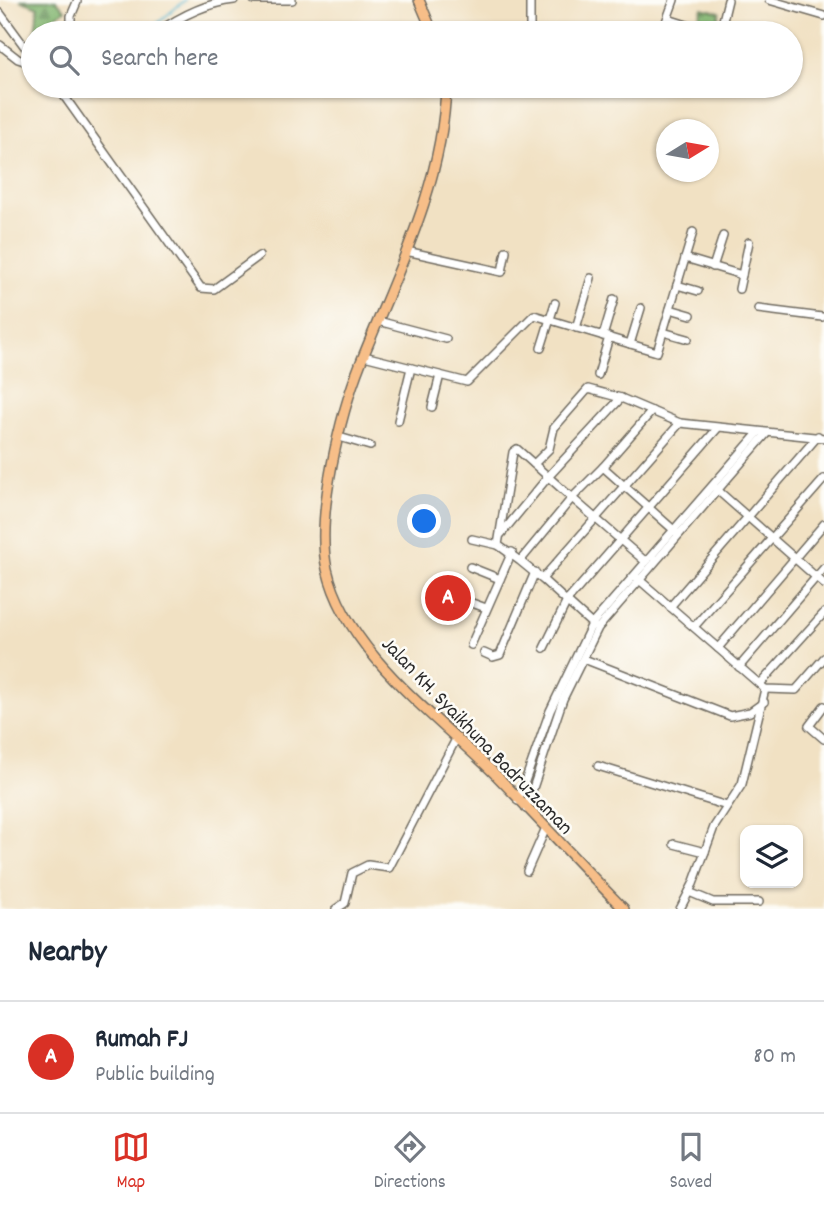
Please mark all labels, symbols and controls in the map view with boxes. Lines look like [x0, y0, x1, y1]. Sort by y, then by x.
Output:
search box [21, 21, 803, 98]
icon: search [45, 41, 83, 79]
text: Search here [101, 41, 219, 78]
north arrow [656, 119, 719, 182]
your location [407, 504, 441, 538]
pin: A [425, 572, 471, 624]
street label: Jalan KH. Syaikhuna Badruzzaman [373, 631, 579, 843]
map controls [740, 825, 803, 888]
button: layers [740, 825, 803, 888]
text: Nearby [28, 933, 106, 976]
text: Rumah FJ [95, 1022, 188, 1059]
text: A [45, 1041, 57, 1074]
text: 80 m [753, 1041, 796, 1074]
text: Public building [95, 1059, 215, 1092]
tab: Map [112, 1128, 150, 1197]
tab: Directions [374, 1128, 446, 1197]
tab: Saved [670, 1128, 712, 1197]

